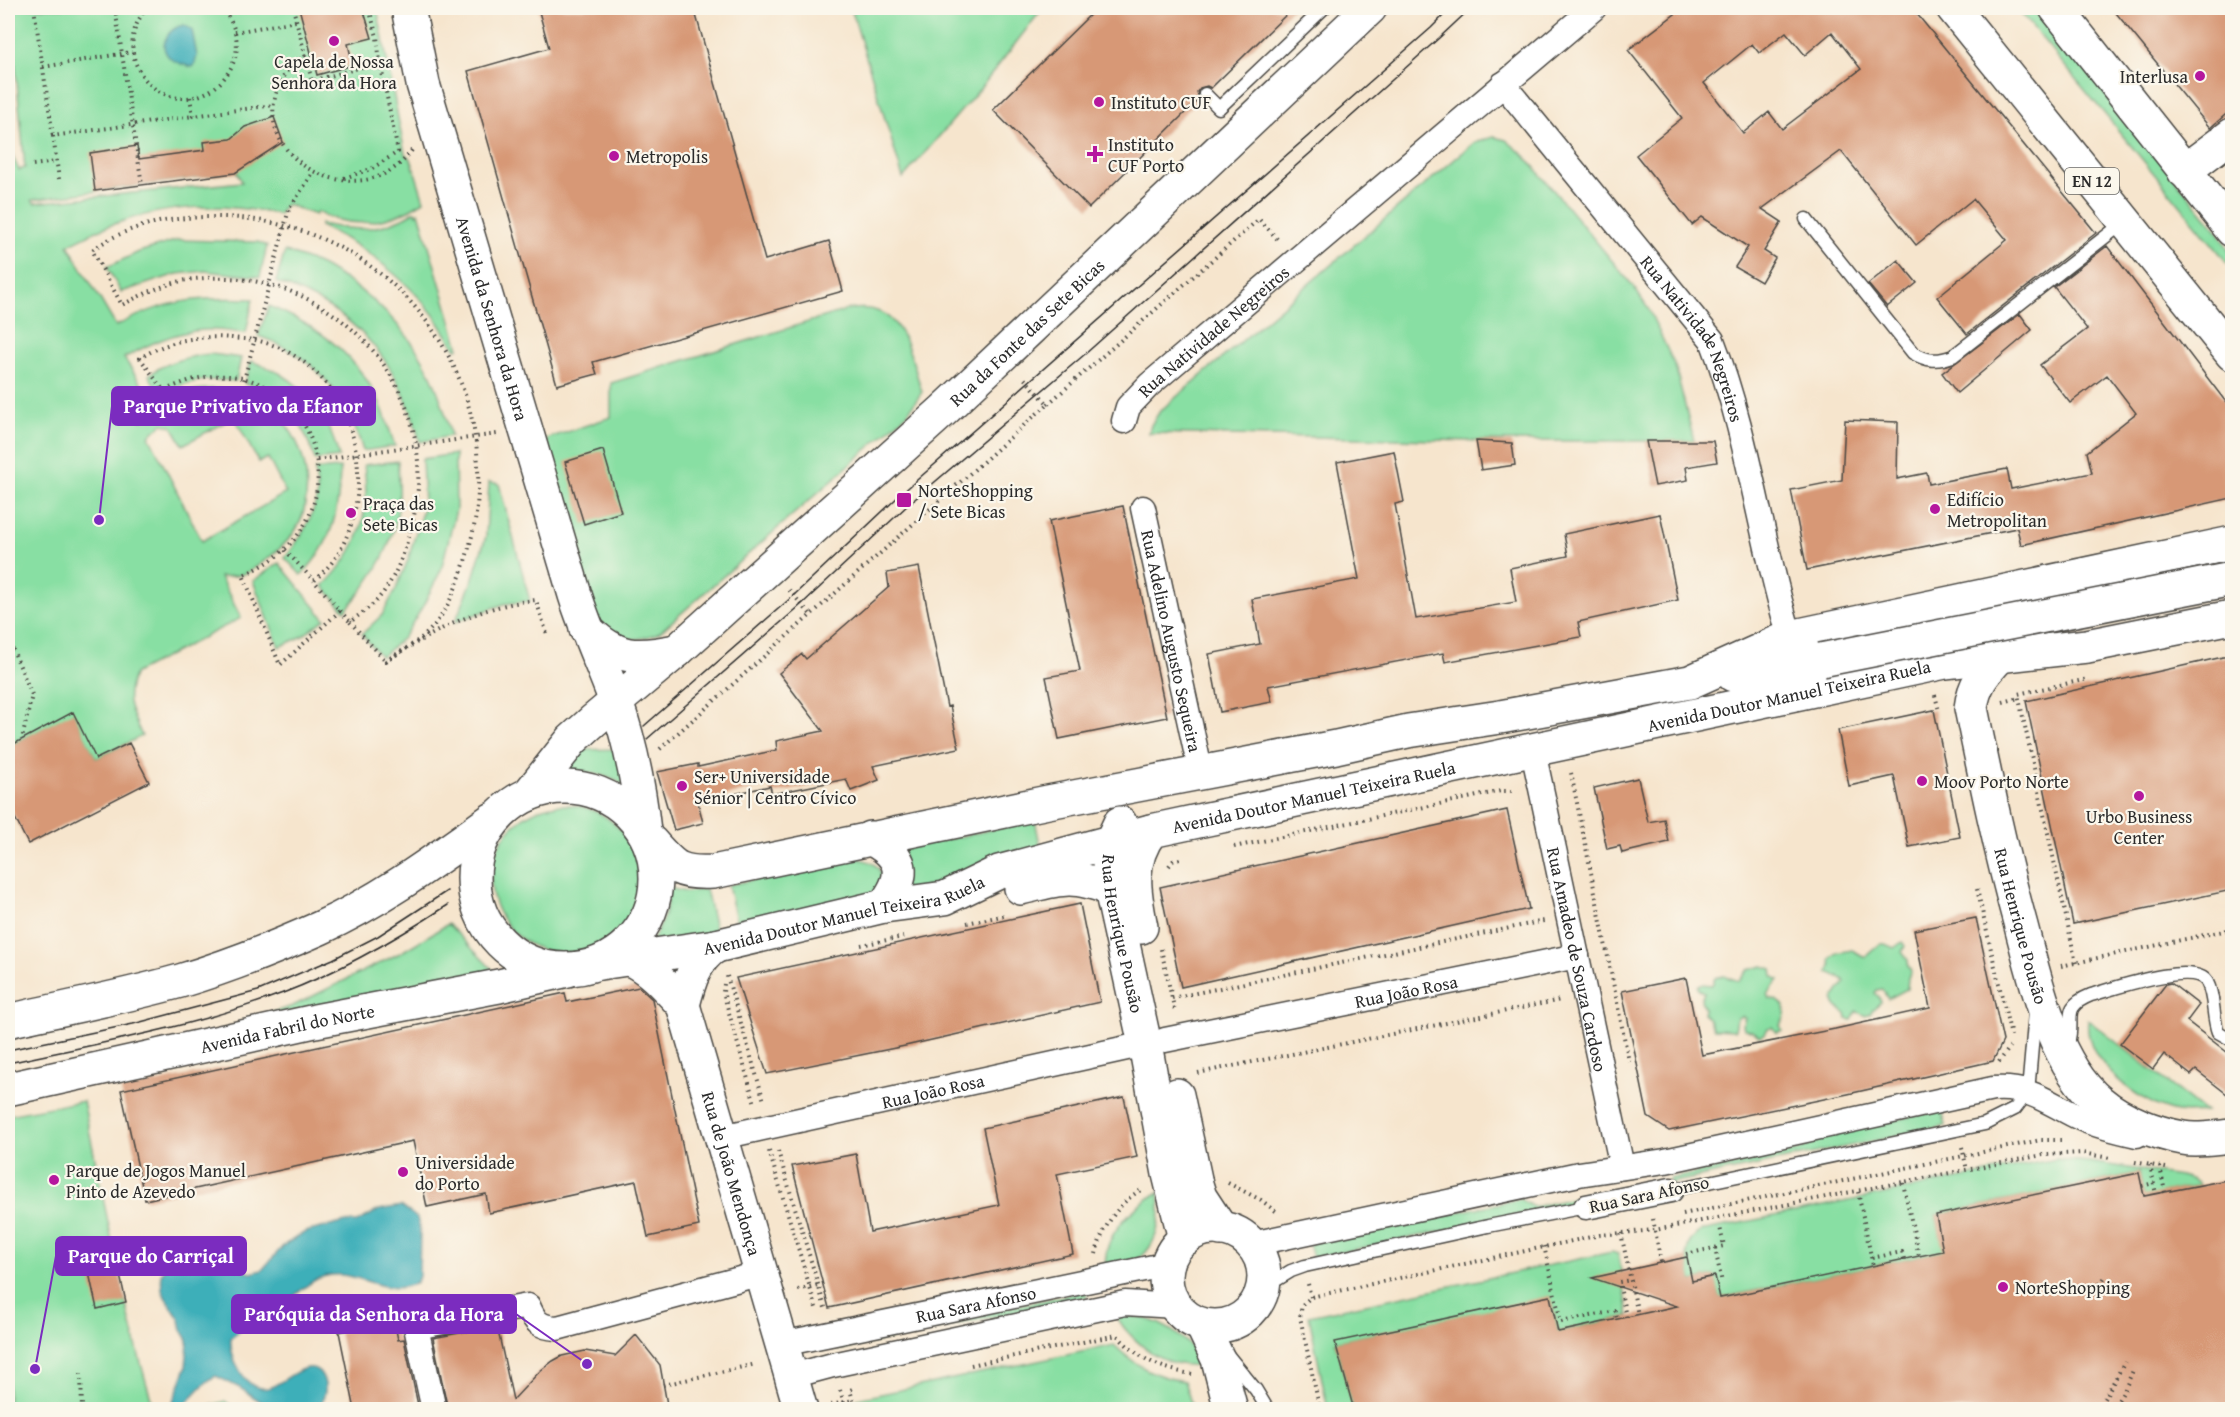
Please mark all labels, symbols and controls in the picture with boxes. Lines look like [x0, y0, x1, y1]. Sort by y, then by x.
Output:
marker: Capela de Nossa Senhora da Hora [327, 34, 341, 48]
place label: Capela de Nossa Senhora da Hora [271, 48, 397, 96]
place label: Interlusa [2120, 63, 2188, 90]
marker: Interlusa [2193, 69, 2207, 83]
place label: Instituto CUF [1111, 89, 1211, 116]
marker: Instituto CUF [1092, 95, 1106, 109]
place label: Instituto CUF Porto [1108, 131, 1184, 179]
place label: Metropolis [626, 143, 708, 170]
marker: Instituto CUF Porto [1086, 145, 1104, 163]
marker: Metropolis [607, 149, 621, 163]
road number: EN 12 [2065, 168, 2119, 194]
street label: Avenida da Senhora da Hora [450, 213, 536, 424]
street label: Rua Natividade Negreiros [1634, 249, 1751, 425]
street label: Rua da Fonte das Sete Bicas [943, 252, 1110, 412]
street label: Rua Natividade Negreiros [1131, 258, 1295, 403]
callout: Parque Privativo da Efanor [112, 387, 375, 425]
text: Parque Privativo da Efanor [123, 391, 363, 420]
place label: NorteShopping / Sete Bicas [918, 477, 1033, 525]
place label: Edifício Metropolitan [1947, 486, 2047, 534]
place label: Praça das Sete Bicas [363, 490, 438, 538]
marker: NorteShopping / Sete Bicas [895, 491, 913, 509]
marker: Edifício Metropolitan [1928, 502, 1942, 516]
marker: Praça das Sete Bicas [344, 506, 358, 520]
street label: Rua Adelino Augusto Sequeira [1135, 527, 1209, 755]
street label: Avenida Doutor Manuel Teixeira Ruela [1645, 652, 1933, 739]
street label: Avenida Doutor Manuel Teixeira Ruela [1169, 753, 1458, 840]
place label: Ser+ Universidade Sénior | Centro Cívico [694, 763, 856, 811]
place label: Moov Porto Norte [1934, 768, 2069, 795]
marker: Moov Porto Norte [1915, 774, 1929, 788]
marker: Ser+ Universidade Sénior | Centro Cívico [675, 779, 689, 793]
marker: Urbo Business Center [2132, 789, 2146, 803]
place label: Urbo Business Center [2086, 803, 2192, 851]
street label: Rua Amadeo de Souza Cardoso [1540, 845, 1615, 1074]
street label: Rua Henrique Pousão [1988, 845, 2055, 1008]
street label: Rua Henrique Pousão [1095, 853, 1151, 1015]
street label: Avenida Doutor Manuel Teixeira Ruela [701, 867, 989, 961]
street label: Rua João Rosa [1352, 967, 1460, 1015]
street label: Avenida Fabril do Norte [198, 996, 377, 1060]
street label: Rua João Rosa [879, 1066, 987, 1115]
street label: Rua de João Mendonça [695, 1088, 769, 1259]
place label: Universidade do Porto [415, 1149, 515, 1197]
place label: Parque de Jogos Manuel Pinto de Azevedo [66, 1157, 246, 1205]
marker: Universidade do Porto [396, 1165, 410, 1179]
street label: Rua Sara Afonso [1587, 1168, 1711, 1220]
marker: Parque de Jogos Manuel Pinto de Azevedo [47, 1173, 61, 1187]
callout: Parque do Carriçal [56, 1237, 246, 1275]
text: Parque do Carriçal [68, 1241, 234, 1270]
place label: NorteShopping [2015, 1274, 2130, 1301]
street label: Rua Sara Afonso [913, 1278, 1038, 1329]
marker: NorteShopping [1996, 1280, 2010, 1294]
callout: Paróquia da Senhora da Hora [232, 1295, 516, 1333]
text: Paróquia da Senhora da Hora [244, 1299, 504, 1328]

